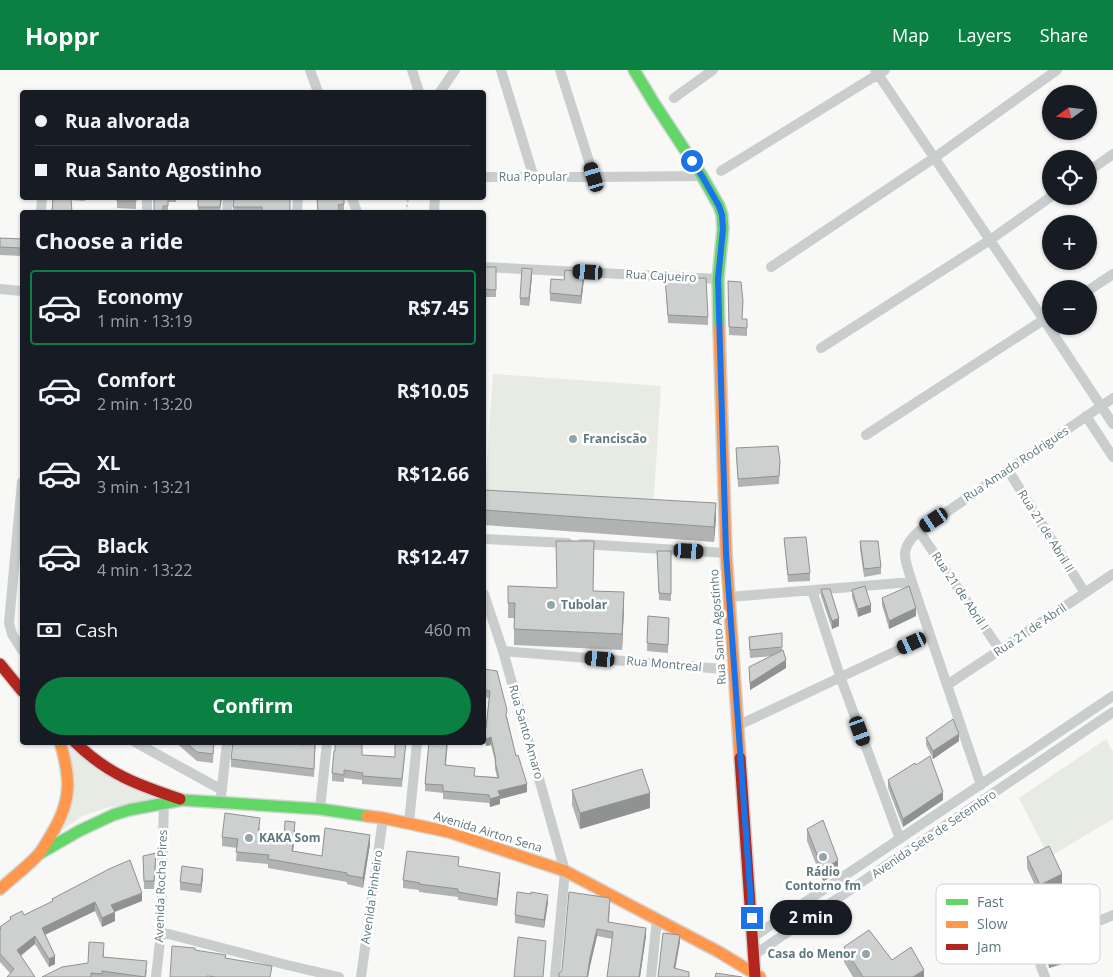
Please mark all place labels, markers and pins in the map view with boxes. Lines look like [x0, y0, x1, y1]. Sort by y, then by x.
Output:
place label: Franciscão [583, 430, 647, 447]
marker: Franciscão [567, 433, 579, 445]
place label: Tubolar [561, 596, 608, 613]
marker: Tubolar [545, 599, 557, 611]
place label: KAKA Som [259, 829, 320, 846]
marker: KAKA Som [243, 832, 255, 844]
marker: Rádio Contorno fm [817, 851, 829, 863]
place label: Rádio Contorno fm [785, 863, 861, 894]
place label: Casa do Menor [767, 945, 857, 962]
marker: Casa do Menor [860, 948, 872, 960]

